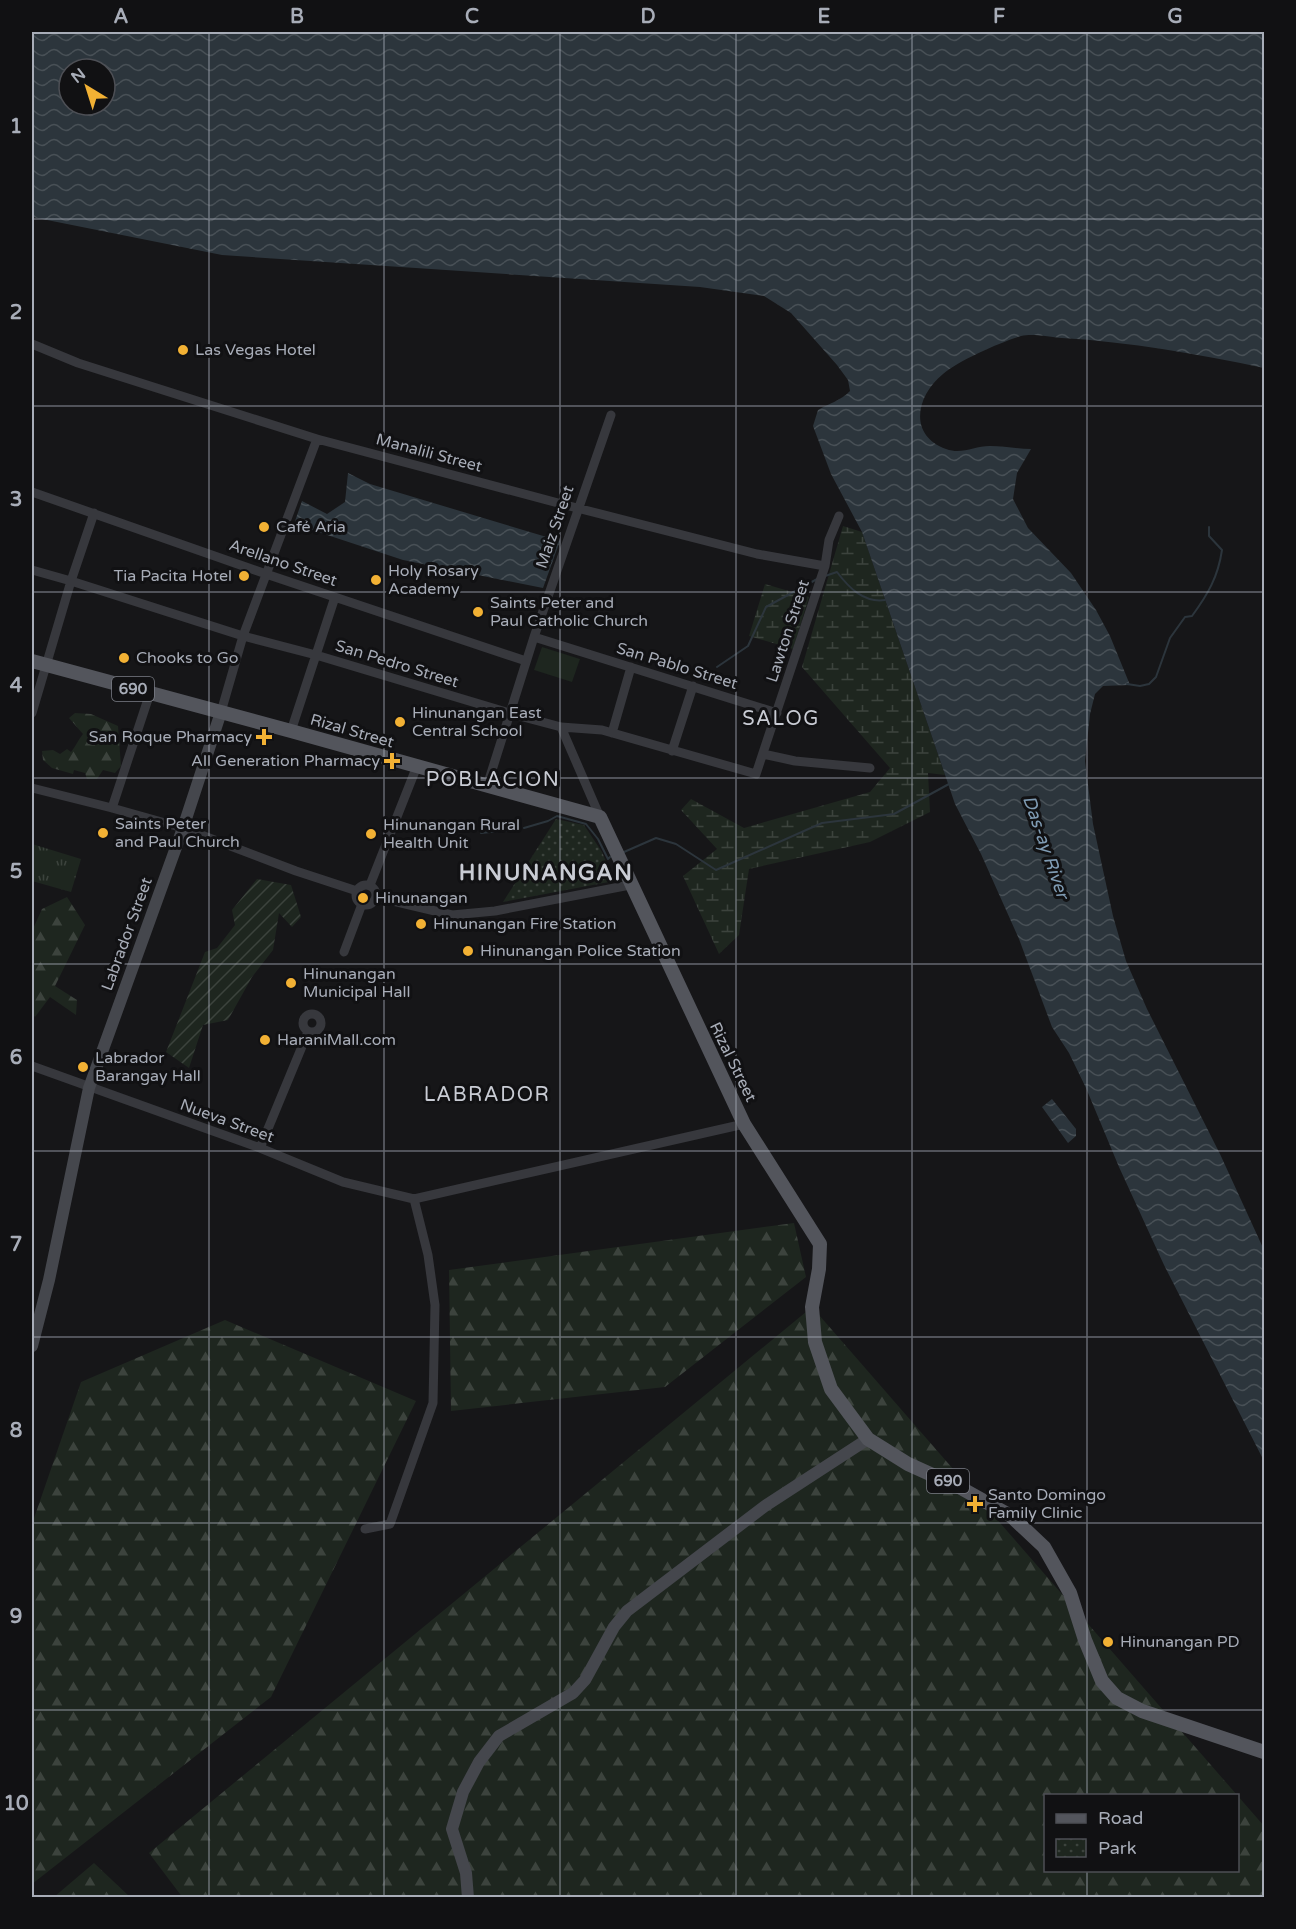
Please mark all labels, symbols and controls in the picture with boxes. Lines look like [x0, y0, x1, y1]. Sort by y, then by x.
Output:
text: A [114, 5, 129, 29]
text: B [290, 5, 304, 29]
text: C [465, 5, 479, 29]
text: D [640, 5, 656, 29]
text: E [818, 5, 831, 29]
text: F [993, 5, 1005, 29]
text: G [1167, 5, 1183, 29]
north arrow [57, 57, 117, 117]
text: N [67, 64, 90, 88]
text: 1 [10, 115, 22, 139]
text: 2 [10, 301, 22, 325]
place label: Las Vegas Hotel [195, 340, 316, 360]
marker: Las Vegas Hotel [176, 343, 190, 357]
street label: Manalili Street [374, 429, 484, 477]
street label: Maiz Street [531, 483, 579, 571]
text: 3 [10, 488, 22, 512]
place label: Café Aria [276, 517, 346, 537]
marker: Café Aria [257, 520, 271, 534]
street label: Arellano Street [226, 535, 340, 591]
place label: Holy Rosary Academy [388, 561, 479, 599]
place label: Tia Pacita Hotel [114, 566, 232, 586]
marker: Tia Pacita Hotel [237, 569, 251, 583]
marker: Holy Rosary Academy [369, 573, 383, 587]
street label: Lawton Street [762, 577, 814, 685]
place label: Saints Peter and Paul Catholic Church [490, 593, 648, 631]
marker: Saints Peter and Paul Catholic Church [471, 605, 485, 619]
street label: San Pedro Street [333, 636, 461, 692]
street label: San Pablo Street [614, 638, 740, 694]
place label: Chooks to Go [136, 648, 239, 668]
marker: Chooks to Go [117, 651, 131, 665]
text: 4 [10, 674, 23, 698]
road number: 690 [112, 677, 154, 701]
place label: Hinunangan East Central School [412, 703, 542, 741]
district label: SALOG [742, 707, 820, 731]
street label: Rizal Street [308, 710, 396, 752]
marker: Hinunangan East Central School [393, 715, 407, 729]
place label: San Roque Pharmacy [89, 727, 252, 747]
marker: San Roque Pharmacy [257, 730, 271, 744]
place label: All Generation Pharmacy [191, 751, 380, 771]
marker: All Generation Pharmacy [385, 754, 399, 768]
district label: POBLACION [426, 768, 560, 792]
water label: Das-ay River [1018, 793, 1075, 903]
place label: Saints Peter and Paul Church [115, 814, 240, 852]
place label: Hinunangan Rural Health Unit [383, 815, 520, 853]
marker: Saints Peter and Paul Church [96, 826, 110, 840]
marker: Hinunangan Rural Health Unit [364, 827, 378, 841]
text: 5 [10, 860, 22, 884]
district label: HINUNANGAN [459, 860, 633, 886]
street label: Labrador Street [97, 875, 157, 993]
place label: Hinunangan [375, 888, 468, 908]
marker: Hinunangan [356, 891, 370, 905]
place label: Hinunangan Fire Station [433, 914, 616, 934]
marker: Hinunangan Fire Station [414, 917, 428, 931]
place label: Hinunangan Police Station [480, 941, 681, 961]
marker: Hinunangan Police Station [461, 944, 475, 958]
place label: Hinunangan Municipal Hall [303, 964, 411, 1002]
marker: Hinunangan Municipal Hall [284, 976, 298, 990]
street label: Rizal Street [705, 1019, 761, 1105]
place label: HaraniMall.com [277, 1030, 396, 1050]
marker: HaraniMall.com [258, 1033, 272, 1047]
text: 6 [10, 1046, 22, 1070]
place label: Labrador Barangay Hall [95, 1048, 201, 1086]
marker: Labrador Barangay Hall [76, 1060, 90, 1074]
district label: LABRADOR [424, 1083, 550, 1107]
street label: Nueva Street [177, 1095, 277, 1147]
text: 7 [10, 1233, 22, 1257]
text: 8 [10, 1419, 22, 1443]
road number: 690 [927, 1469, 969, 1493]
place label: Santo Domingo Family Clinic [988, 1485, 1106, 1523]
marker: Santo Domingo Family Clinic [966, 1495, 984, 1513]
text: 9 [10, 1605, 22, 1629]
place label: Hinunangan PD [1120, 1632, 1240, 1652]
marker: Hinunangan PD [1101, 1635, 1115, 1649]
text: 10 [3, 1792, 29, 1816]
legend [1044, 1794, 1239, 1872]
text: Road [1098, 1807, 1143, 1829]
text: Park [1098, 1837, 1137, 1859]

